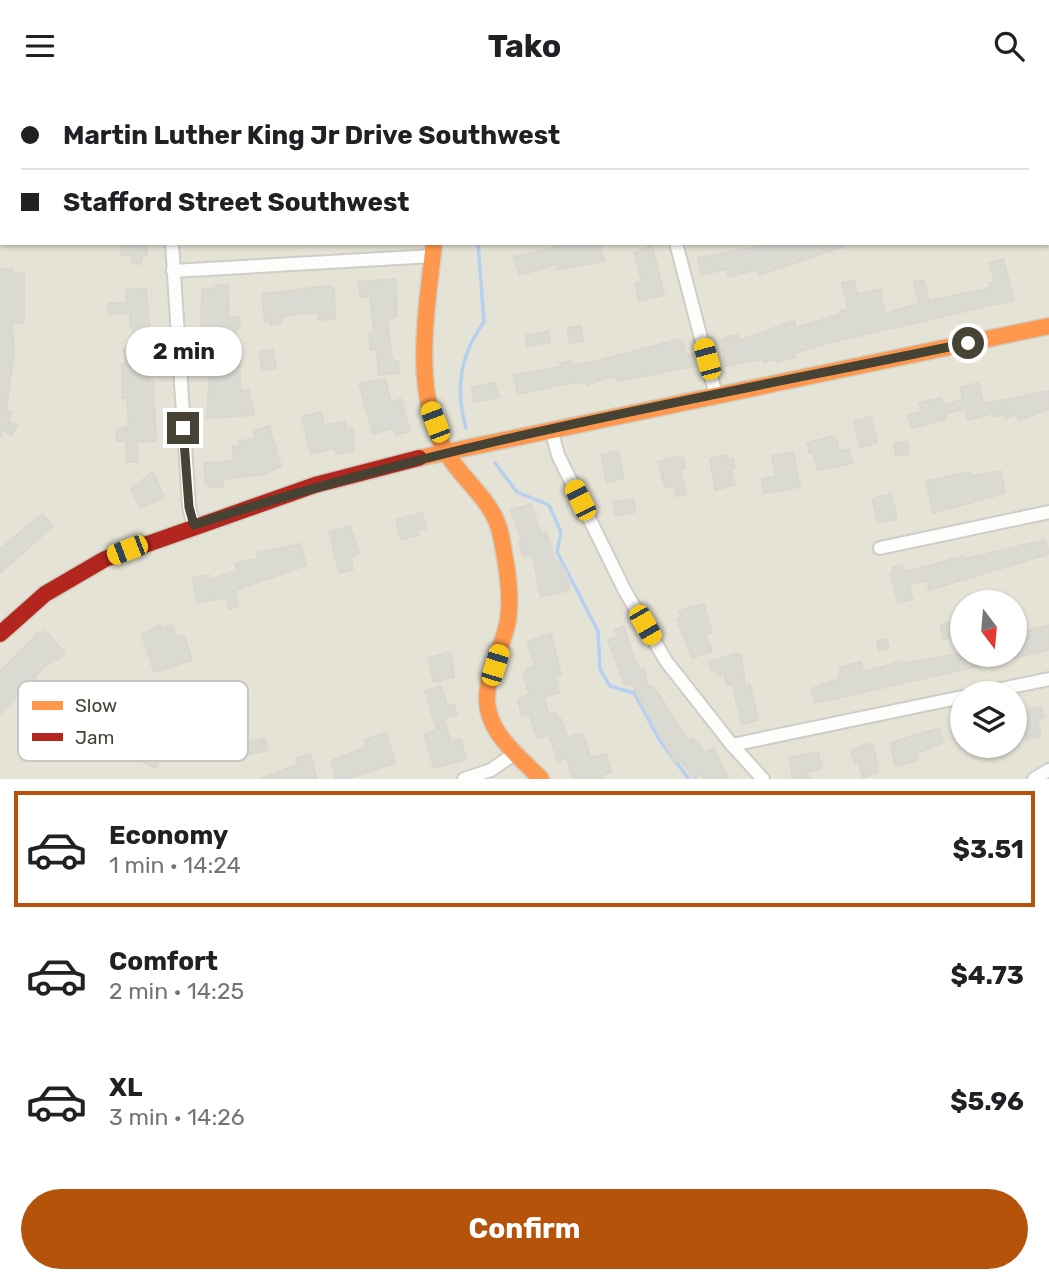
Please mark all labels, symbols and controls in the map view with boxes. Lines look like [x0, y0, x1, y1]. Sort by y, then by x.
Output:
icon: menu [21, 27, 59, 65]
text: Tako [488, 27, 561, 65]
icon: search [990, 27, 1028, 65]
text: Martin Luther King Jr Drive Southwest [63, 120, 560, 151]
text: Stafford Street Southwest [63, 187, 409, 218]
callout: 2 min [125, 327, 241, 375]
route start [952, 327, 984, 359]
car [692, 336, 723, 382]
text: 2 min [153, 337, 215, 365]
car [418, 399, 453, 445]
route end [167, 412, 199, 444]
car [562, 477, 599, 523]
car [104, 533, 151, 567]
north arrow [950, 590, 1027, 667]
map controls [950, 590, 1027, 758]
car [626, 602, 665, 648]
car [479, 642, 512, 688]
legend [18, 681, 248, 761]
button: layers [950, 681, 1027, 758]
text: Slow [75, 694, 117, 717]
text: Jam [75, 726, 114, 749]
icon: car [25, 818, 88, 881]
text: Economy [109, 820, 228, 851]
text: $3.51 [953, 834, 1024, 865]
text: 1 min · 14:24 [109, 851, 241, 879]
icon: car [25, 944, 88, 1007]
text: Comfort [109, 946, 218, 977]
text: $4.73 [950, 960, 1024, 991]
text: 2 min · 14:25 [109, 977, 244, 1005]
icon: car [25, 1070, 88, 1133]
text: XL [109, 1072, 142, 1103]
text: $5.96 [950, 1086, 1024, 1117]
text: 3 min · 14:26 [109, 1103, 245, 1131]
button: Confirm [21, 1189, 1028, 1269]

